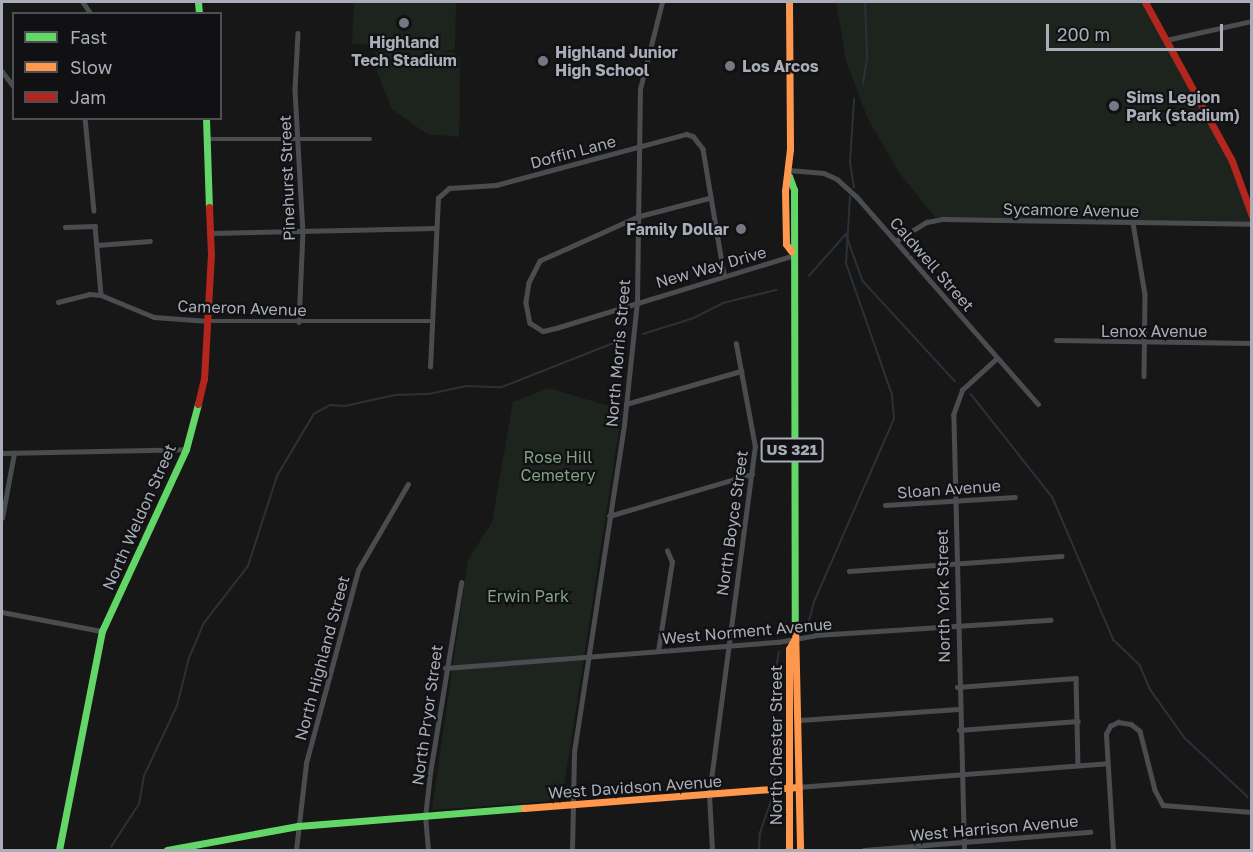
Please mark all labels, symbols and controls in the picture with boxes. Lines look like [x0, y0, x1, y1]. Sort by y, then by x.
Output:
legend [12, 12, 222, 120]
scale bar [1049, 12, 1226, 50]
marker: Highland Tech Stadium [397, 16, 411, 30]
text: 200 m [1057, 23, 1110, 45]
text: Fast [70, 26, 107, 48]
place label: Highland Tech Stadium [351, 32, 457, 70]
place label: Highland Junior High School [555, 42, 678, 80]
marker: Highland Junior High School [536, 54, 550, 68]
text: Slow [70, 56, 112, 78]
place label: Los Arcos [742, 56, 819, 76]
marker: Los Arcos [723, 59, 737, 73]
text: Jam [70, 86, 106, 108]
place label: Sims Legion Park (stadium) [1126, 87, 1240, 125]
marker: Sims Legion Park (stadium) [1107, 99, 1121, 113]
street label: Pinehurst Street [275, 115, 299, 241]
street label: Doffin Lane [528, 131, 618, 173]
street label: Sycamore Avenue [1003, 199, 1139, 221]
street label: Caldwell Street [886, 213, 978, 315]
place label: Family Dollar [626, 219, 729, 239]
marker: Family Dollar [734, 222, 748, 236]
street label: New Way Drive [653, 242, 769, 292]
street label: North Morris Street [602, 278, 634, 428]
street label: Cameron Avenue [177, 296, 307, 320]
street label: Lenox Avenue [1101, 321, 1207, 341]
road number: US 321 [760, 438, 824, 462]
street label: North Weldon Street [98, 441, 180, 593]
park label: Rose Hill Cemetery [521, 447, 595, 485]
street label: North Boyce Street [712, 449, 752, 597]
street label: Sloan Avenue [896, 476, 1002, 502]
street label: North York Street [932, 529, 954, 663]
street label: North Highland Street [291, 573, 353, 743]
park label: Erwin Park [487, 586, 569, 606]
street label: West Norment Avenue [661, 614, 833, 648]
street label: North Pryor Street [408, 644, 446, 786]
street label: North Chester Street [766, 665, 786, 825]
street label: West Davidson Avenue [547, 771, 723, 803]
street label: West Harrison Avenue [909, 811, 1079, 845]

